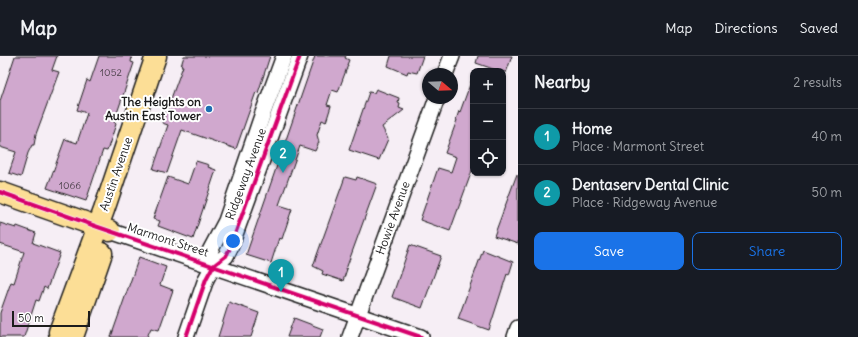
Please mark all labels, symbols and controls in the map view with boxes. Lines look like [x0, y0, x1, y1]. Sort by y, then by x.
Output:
text: Map [20, 16, 57, 40]
text: Map [665, 19, 692, 37]
text: Directions [714, 19, 778, 37]
text: Saved [800, 19, 838, 37]
house number: 1052 [100, 66, 122, 79]
north arrow [422, 68, 458, 104]
map controls [470, 68, 506, 176]
button: + [470, 68, 506, 104]
text: Nearby [534, 71, 590, 93]
text: 2 results [793, 74, 842, 91]
place label: The Heights on Austin East Tower [105, 94, 201, 123]
marker: The Heights on Austin East Tower [204, 104, 214, 114]
button: − [470, 104, 506, 140]
text: Home [572, 119, 612, 138]
street label: Ridgeway Avenue [222, 126, 269, 222]
text: 1 [544, 128, 550, 145]
text: 40 m [811, 128, 842, 145]
street label: Austin Avenue [96, 135, 135, 213]
text: Place · Marmont Street [572, 138, 704, 155]
pin: 2 [270, 140, 296, 173]
button: locate [470, 140, 506, 176]
text: Dentaserv Dental Clinic [572, 175, 729, 194]
house number: 1066 [59, 179, 81, 192]
street label: Howie Avenue [372, 179, 413, 257]
text: 2 [543, 184, 551, 201]
text: 50 m [811, 184, 842, 201]
text: Place · Ridgeway Avenue [572, 194, 717, 211]
street label: Marmont Street [126, 219, 211, 260]
your location [223, 231, 243, 251]
button: Save [534, 232, 684, 270]
button: Share [692, 232, 842, 270]
pin: 1 [268, 259, 294, 292]
scale bar [12, 309, 90, 328]
text: 50 m [18, 311, 44, 325]

